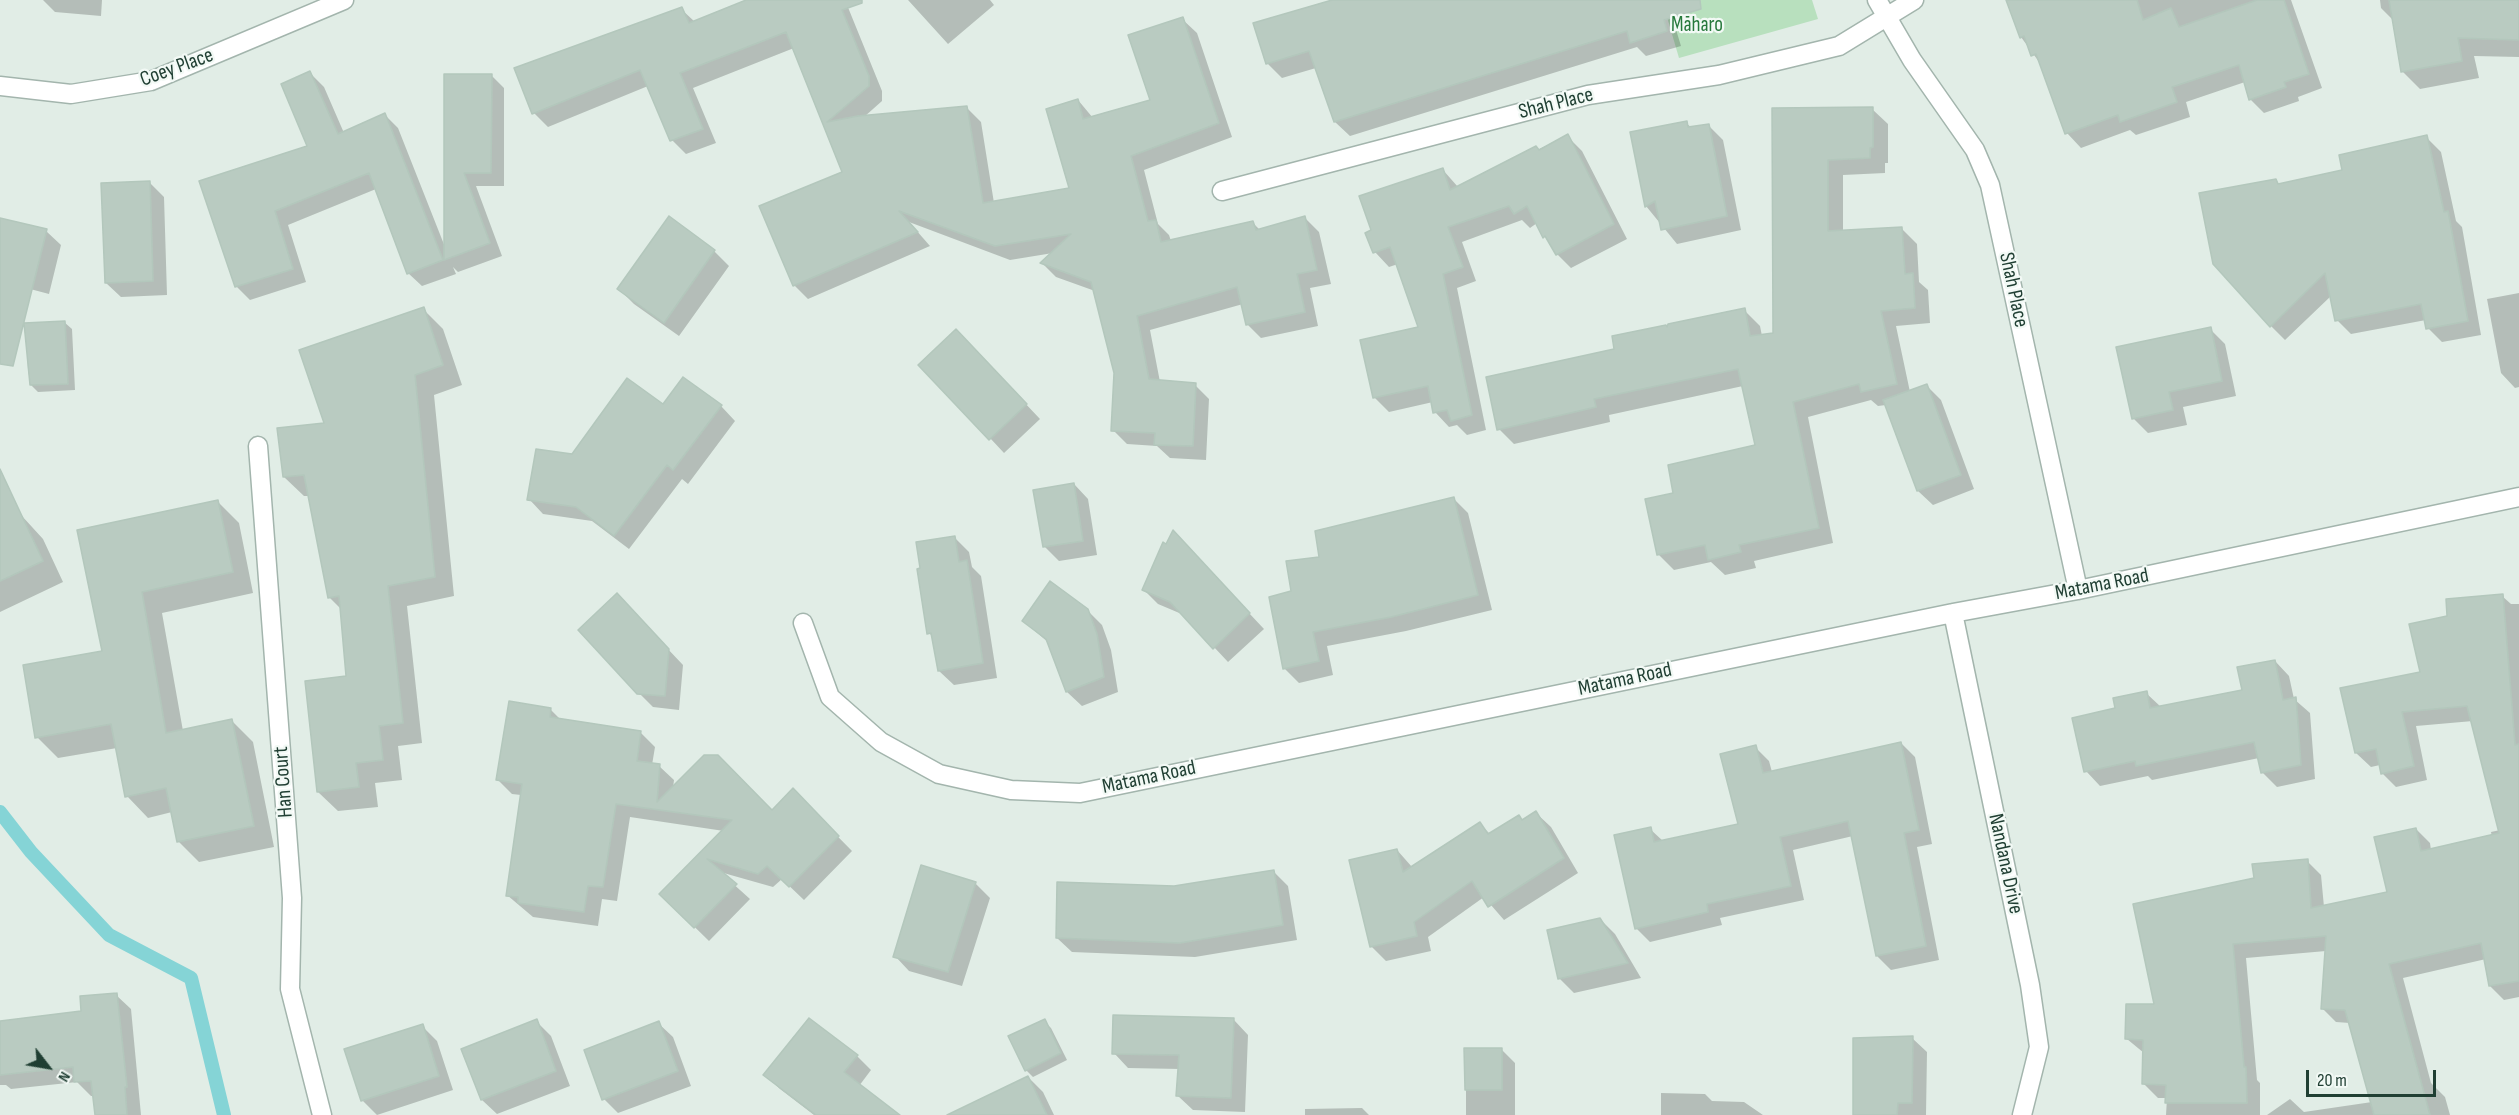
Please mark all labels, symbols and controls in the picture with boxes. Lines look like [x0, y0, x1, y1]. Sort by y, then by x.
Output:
park label: Māharo [1671, 13, 1723, 39]
street label: Coey Place [137, 43, 217, 93]
street label: Shah Place [1516, 83, 1596, 125]
street label: Shah Place [1993, 250, 2033, 330]
street label: Matama Road [2053, 564, 2151, 606]
street label: Matama Road [1576, 658, 1674, 702]
street label: Han Court [269, 746, 299, 818]
street label: Matama Road [1100, 756, 1198, 800]
street label: Nandana Drive [1982, 812, 2028, 916]
north arrow [18, 1037, 78, 1097]
scale bar [2309, 1058, 2440, 1096]
text: N [54, 1068, 74, 1085]
text: 20 m [2317, 1070, 2347, 1091]

